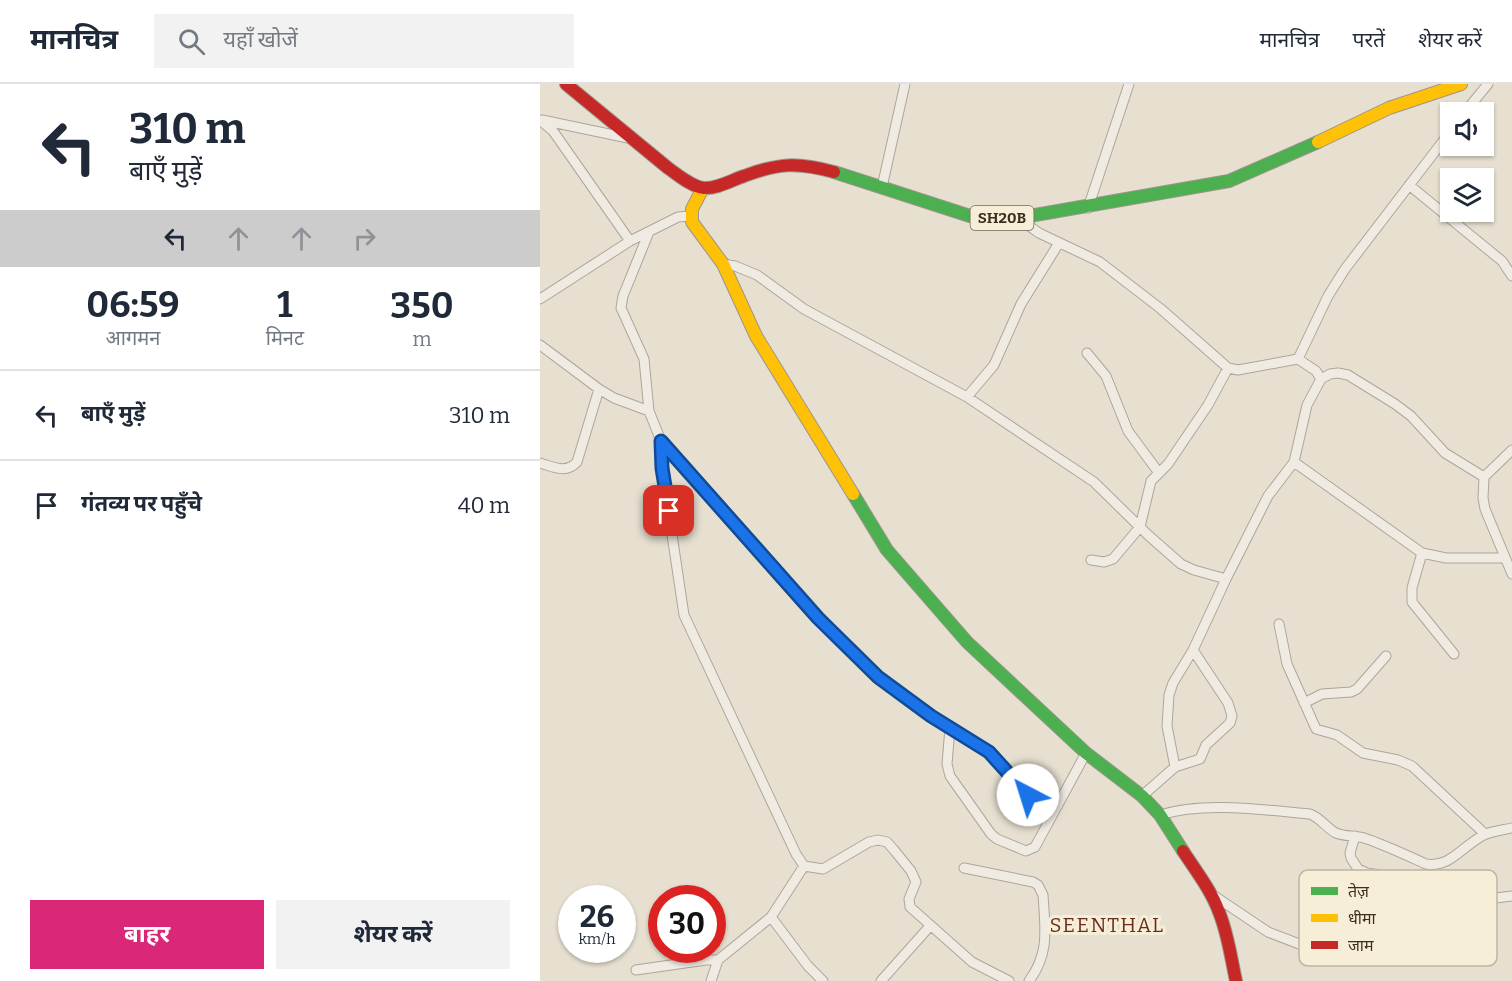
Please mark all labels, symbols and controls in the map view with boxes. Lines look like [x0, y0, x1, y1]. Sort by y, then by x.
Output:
search box [154, 14, 574, 68]
text: मानचित्र [30, 23, 118, 56]
icon: search [175, 25, 208, 58]
text: यहाँ खोजें [223, 26, 298, 53]
text: मानचित्र [1260, 27, 1320, 53]
text: परतें [1353, 27, 1385, 53]
text: शेयर करें [1418, 27, 1482, 53]
map controls [1440, 102, 1494, 222]
button: sound [1440, 102, 1494, 156]
text: 310 m [129, 104, 246, 154]
icon: left [30, 108, 108, 186]
text: बाएँ मुड़ें [129, 155, 202, 187]
button: layers [1440, 168, 1494, 222]
road number: SH20B [970, 206, 1034, 230]
icon: left [159, 222, 192, 255]
icon: ahead [222, 222, 255, 255]
icon: ahead [285, 222, 318, 255]
icon: right [348, 222, 381, 255]
text: 06:59 [86, 283, 179, 327]
text: 1 [277, 283, 293, 327]
text: 350 [390, 284, 454, 328]
text: आगमन [105, 326, 160, 350]
text: मिनट [266, 326, 304, 350]
text: m [412, 327, 432, 351]
icon: left [30, 399, 63, 432]
text: बाएँ मुड़ें [81, 400, 145, 427]
text: 310 m [449, 402, 510, 429]
pin [643, 485, 694, 536]
icon: arrive [30, 489, 63, 522]
text: गंतव्य पर पहुँचे [81, 490, 202, 517]
text: 40 m [458, 492, 510, 519]
icon: arrive [652, 494, 685, 527]
position arrow [996, 763, 1060, 827]
legend [1299, 870, 1497, 966]
text: तेज़ [1348, 882, 1370, 901]
speed limit sign: 30 [648, 885, 726, 963]
text: 26 [580, 899, 614, 935]
button: बाहर [30, 900, 264, 969]
button: शेयर करें [276, 900, 510, 969]
text: धीमा [1348, 909, 1377, 928]
district label: SEENTHAL [1049, 913, 1165, 937]
text: km/h [578, 930, 616, 948]
text: जाम [1348, 936, 1374, 955]

